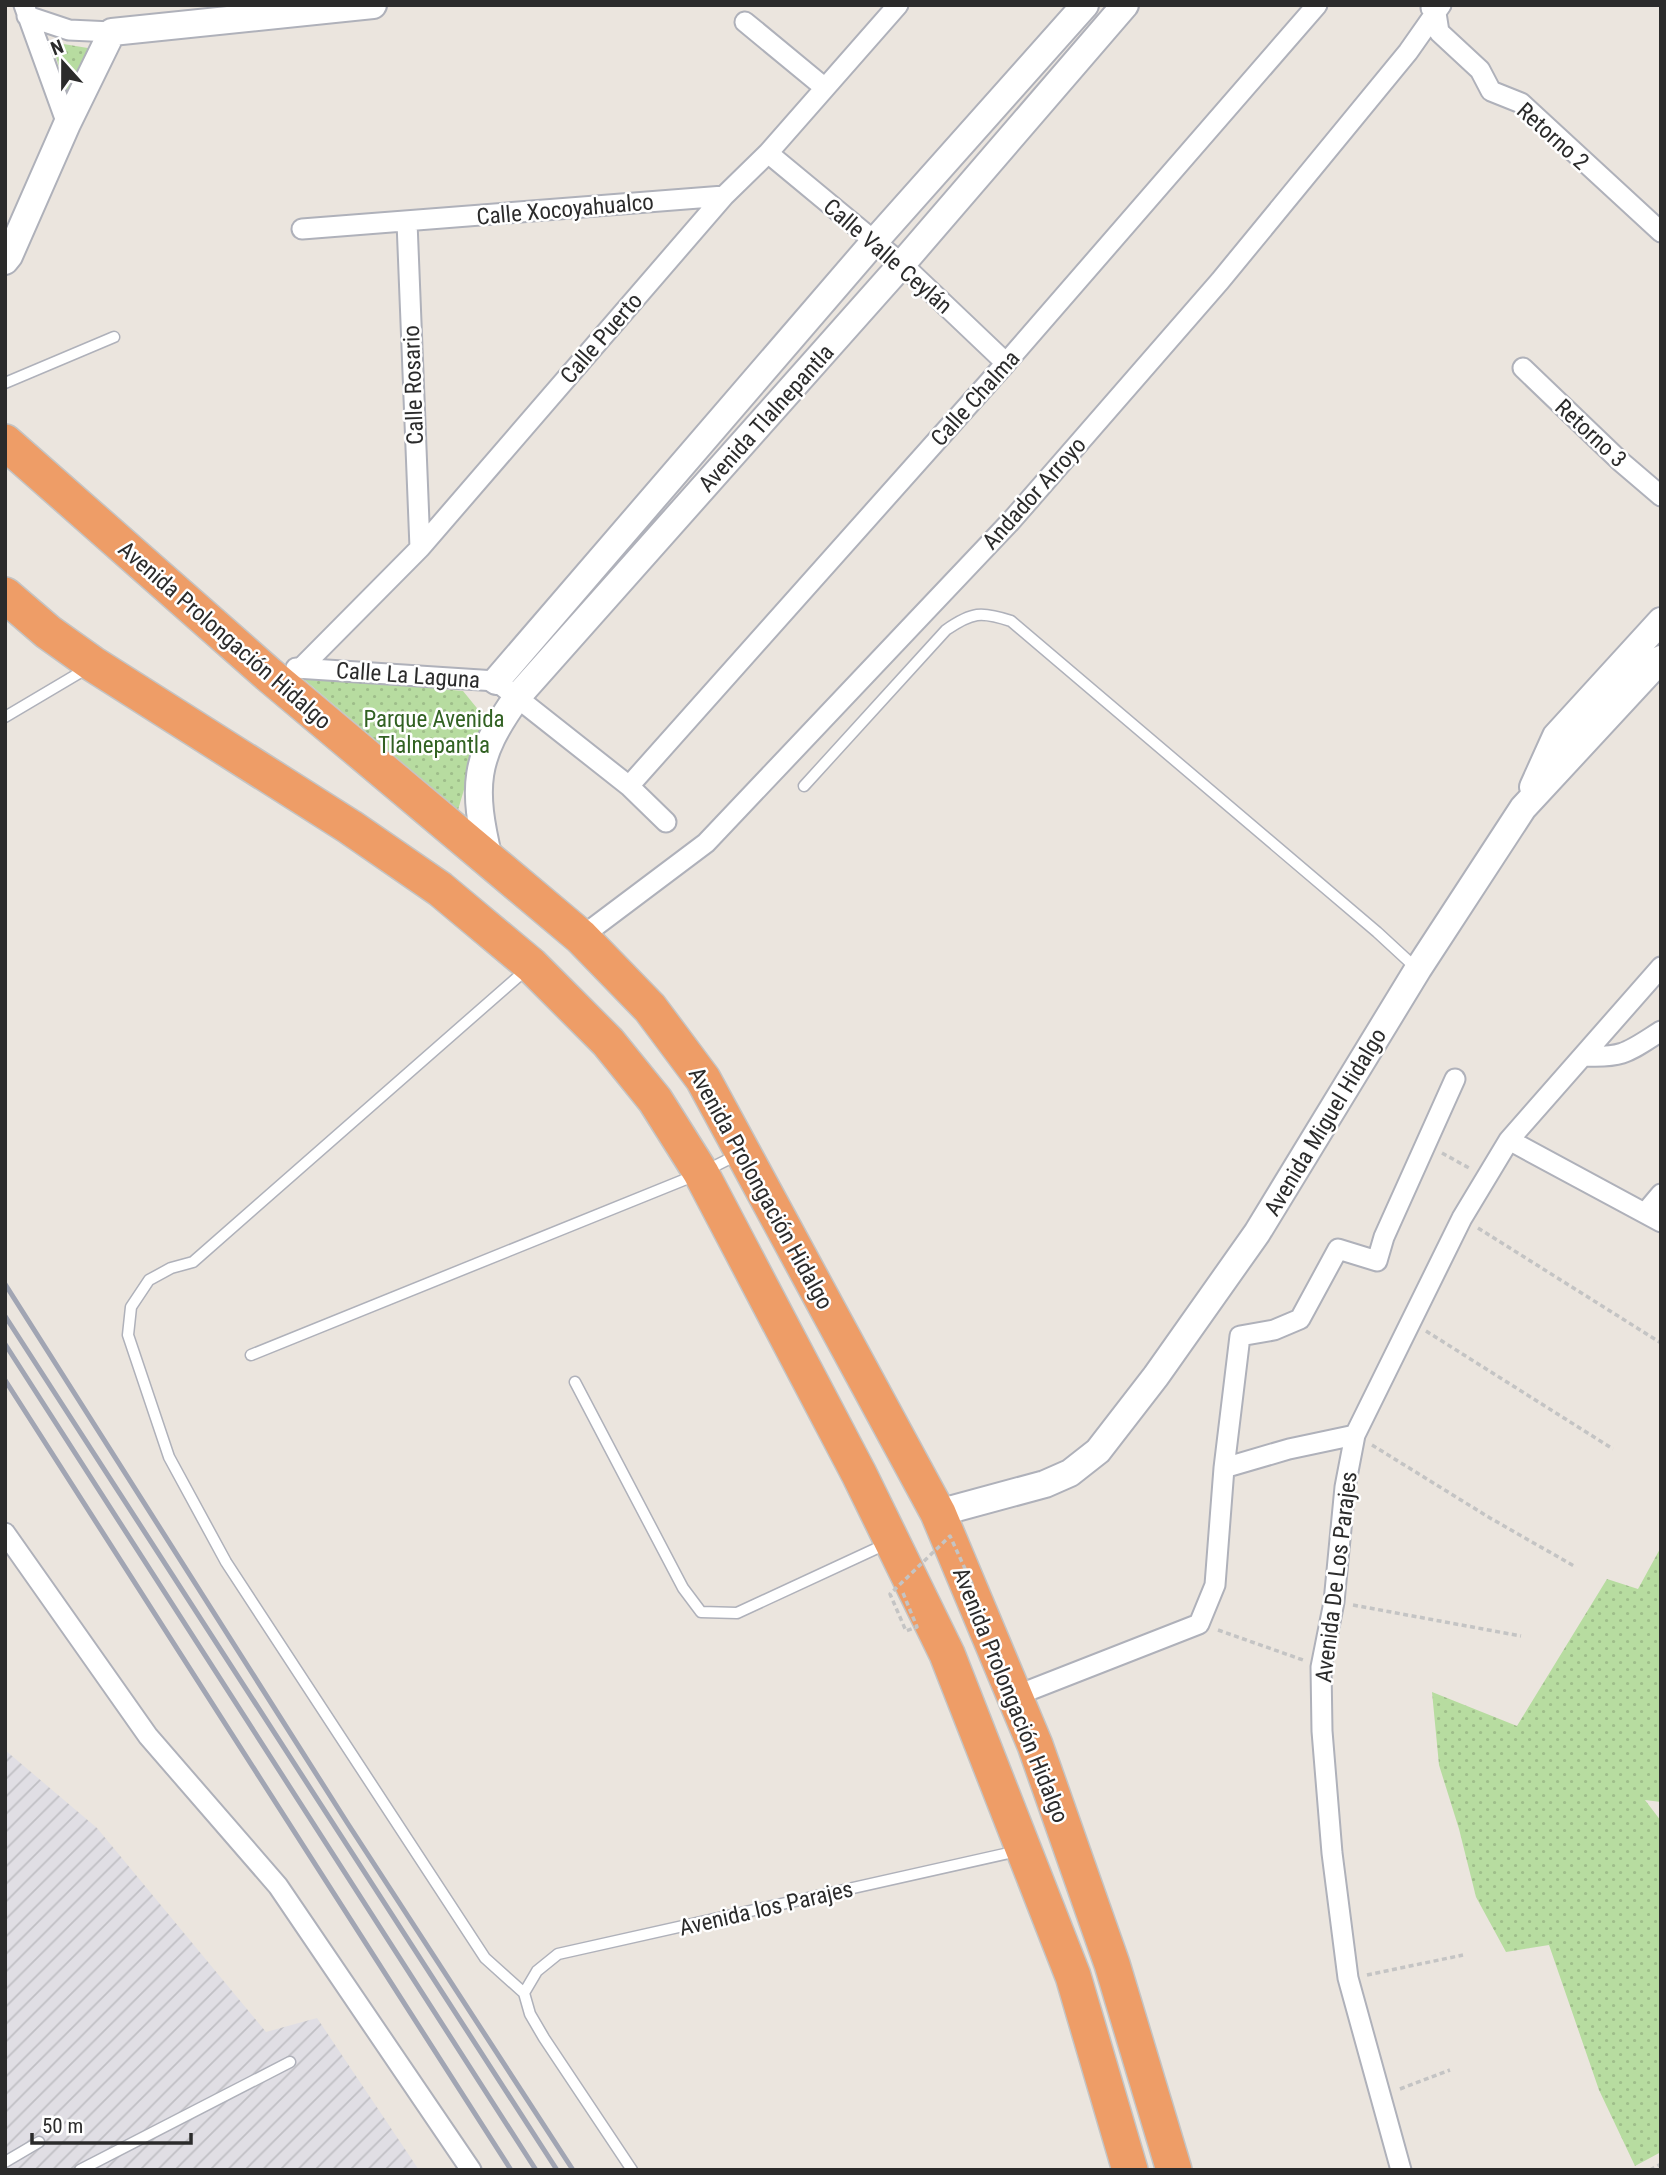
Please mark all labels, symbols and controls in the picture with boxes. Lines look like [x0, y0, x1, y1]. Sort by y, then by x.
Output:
north arrow [28, 28, 98, 98]
text: N [48, 35, 67, 60]
street label: Retorno 2 [1511, 97, 1594, 176]
street label: Calle Xocoyahualco [475, 188, 655, 231]
street label: Calle Valle Ceylán [818, 193, 957, 320]
street label: Calle Puerto [555, 288, 648, 389]
street label: Calle Rosario [398, 325, 429, 445]
street label: Avenida Tlalnepantla [693, 339, 840, 498]
street label: Calle Chalma [925, 345, 1025, 452]
street label: Retorno 3 [1549, 394, 1632, 473]
street label: Andador Arroyo [977, 432, 1092, 555]
street label: Avenida Prolongación Hidalgo [113, 536, 336, 735]
street label: Calle La Laguna [335, 657, 481, 694]
park label: Parque Avenida Tlalnepantla [363, 706, 505, 759]
street label: Avenida Miguel Hidalgo [1259, 1024, 1392, 1221]
street label: Avenida Prolongación Hidalgo [683, 1062, 838, 1314]
street label: Avenida De Los Parajes [1310, 1470, 1363, 1684]
street label: Avenida Prolongación Hidalgo [947, 1564, 1074, 1827]
street label: Avenida los Parajes [677, 1875, 856, 1942]
scale bar [32, 2102, 191, 2146]
text: 50 m [42, 2114, 83, 2138]

